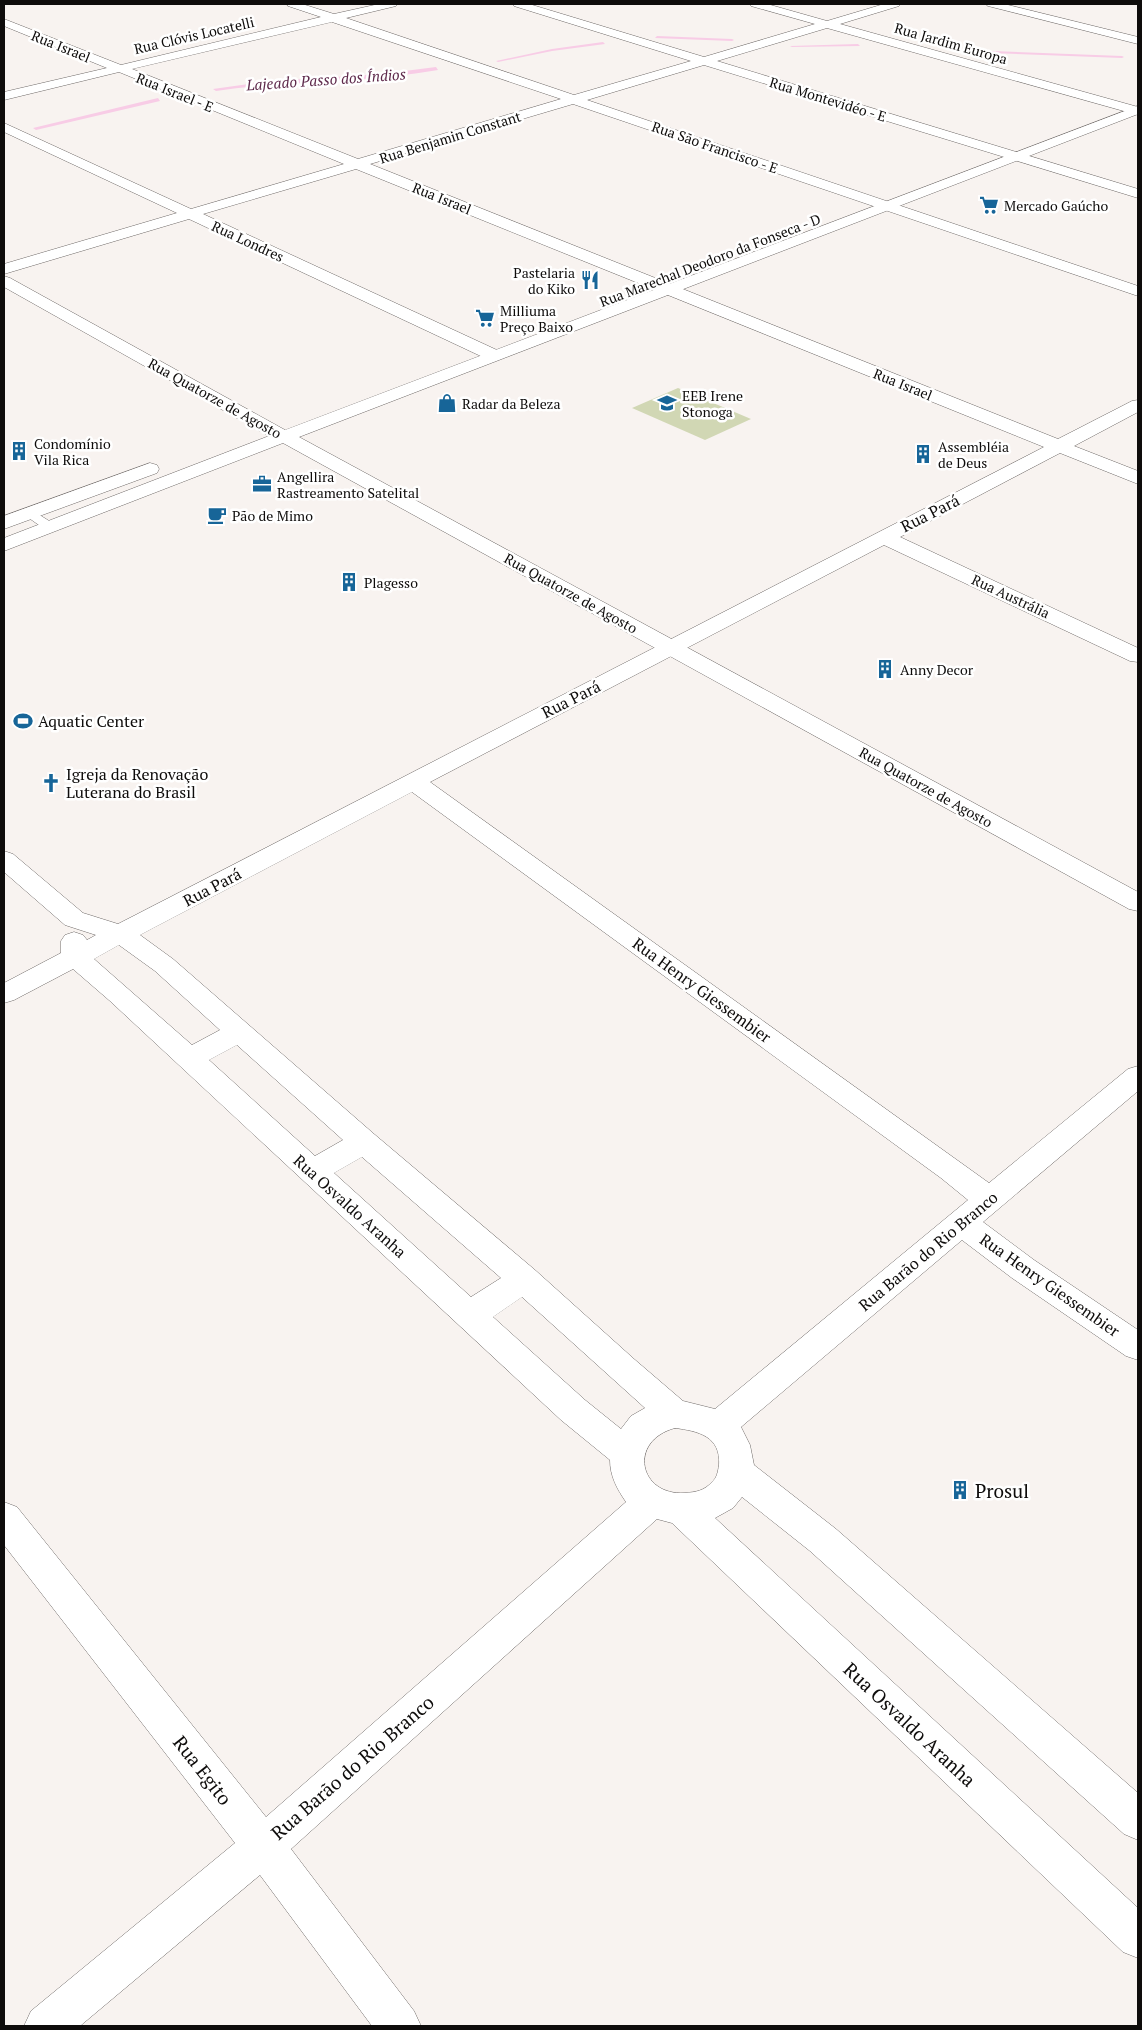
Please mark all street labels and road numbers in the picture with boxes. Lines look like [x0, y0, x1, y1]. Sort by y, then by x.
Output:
street label: Rua Clóvis Locatelli [132, 12, 256, 58]
street label: Rua Jardim Europa [892, 18, 1010, 68]
street label: Rua Israel [29, 26, 93, 66]
street label: Rua Israel - E [133, 68, 217, 116]
street label: Rua Montevidéo - E [767, 72, 889, 126]
street label: Rua Benjamin Constant [377, 106, 524, 168]
street label: Rua São Francisco - E [649, 117, 781, 177]
street label: Rua Israel [410, 178, 474, 218]
street label: Rua Marechal Deodoro da Fonseca - D [597, 209, 823, 311]
street label: Rua Londres [209, 216, 287, 266]
street label: Rua Quatorze de Agosto [145, 353, 285, 443]
street label: Rua Israel [871, 364, 935, 404]
street label: Rua Pará [897, 489, 963, 537]
street label: Rua Quatorze de Agosto [501, 548, 641, 638]
street label: Rua Austrália [969, 570, 1053, 622]
street label: Rua Pará [538, 675, 604, 723]
street label: Rua Quatorze de Agosto [856, 742, 996, 832]
street label: Rua Pará [179, 862, 245, 912]
street label: Rua Henry Giessembier [628, 932, 776, 1048]
street label: Rua Osvaldo Aranha [289, 1149, 411, 1263]
street label: Rua Barão do Rio Branco [854, 1186, 1002, 1316]
street label: Rua Henry Giessembier [976, 1228, 1125, 1342]
street label: Rua Osvaldo Aranha [839, 1656, 982, 1792]
street label: Rua Barão do Rio Branco [265, 1689, 439, 1845]
street label: Rua Egito [168, 1730, 238, 1810]

